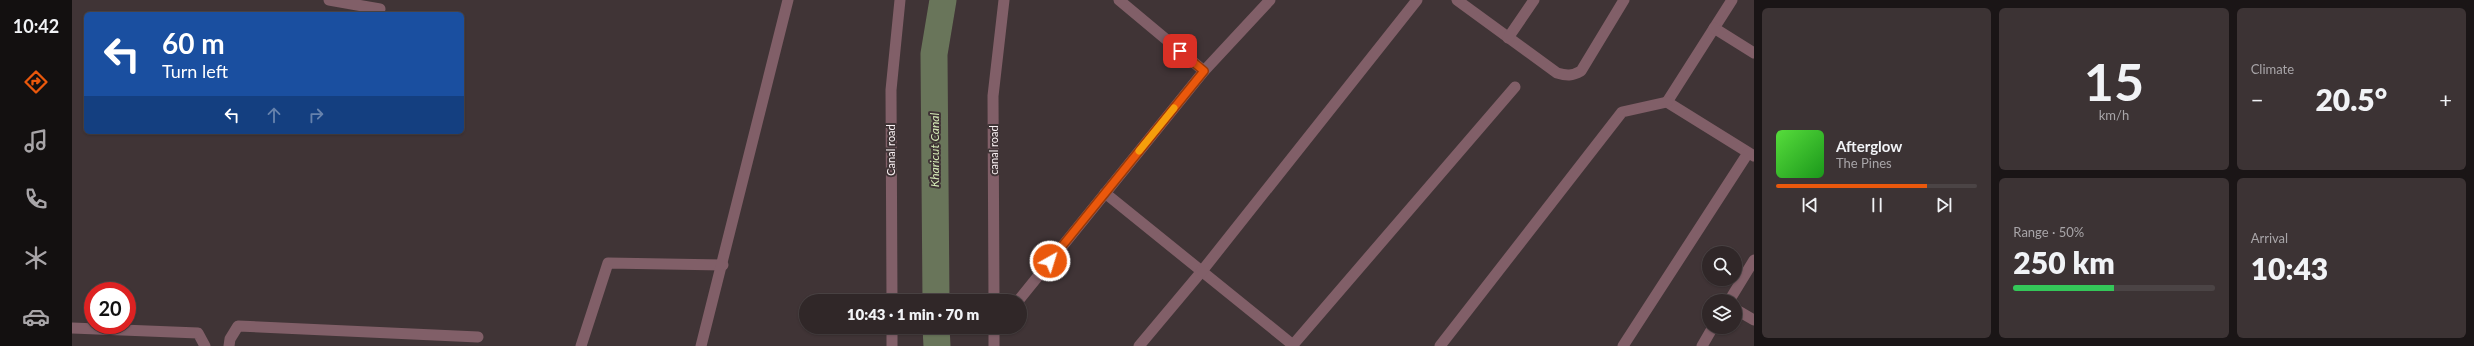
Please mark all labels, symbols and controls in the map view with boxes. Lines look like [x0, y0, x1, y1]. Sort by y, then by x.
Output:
text: 10:42 [13, 15, 59, 37]
text: 60 m [162, 26, 225, 60]
icon: left [96, 28, 148, 80]
pin [1163, 34, 1197, 68]
icon: arrive [1169, 40, 1191, 62]
text: 15 [2084, 50, 2144, 112]
text: Turn left [162, 60, 228, 82]
text: Climate [2251, 61, 2294, 77]
icon: directions [22, 68, 50, 96]
text: 20.5° [2315, 81, 2387, 117]
text: − [2251, 86, 2263, 113]
text: + [2439, 86, 2452, 113]
icon: left [221, 104, 243, 126]
icon: ahead [263, 104, 285, 126]
icon: right [305, 104, 327, 126]
text: km/h [2099, 107, 2129, 123]
water label: Kharicut Canal [927, 113, 942, 187]
street label: Canal road [884, 124, 897, 176]
street label: canal road [987, 125, 1000, 175]
icon: music [22, 127, 50, 155]
text: Afterglow [1836, 137, 1902, 155]
text: The Pines [1836, 155, 1892, 171]
icon: phone [22, 185, 50, 213]
icon: previous [1799, 194, 1821, 216]
icon: pause [1866, 194, 1888, 216]
icon: next [1933, 194, 1955, 216]
text: Range · 50% [2013, 224, 2084, 240]
text: Arrival [2251, 230, 2288, 246]
position arrow [1029, 240, 1071, 282]
icon: climate [22, 244, 50, 272]
text: 250 km [2013, 244, 2115, 280]
map controls [1702, 246, 1742, 334]
button: search [1702, 246, 1742, 286]
text: 10:43 [2251, 250, 2328, 286]
speed limit sign: 20 [84, 282, 136, 334]
button: layers [1702, 294, 1742, 334]
icon: car [22, 303, 50, 331]
text: 10:43 · 1 min · 70 m [847, 305, 979, 323]

